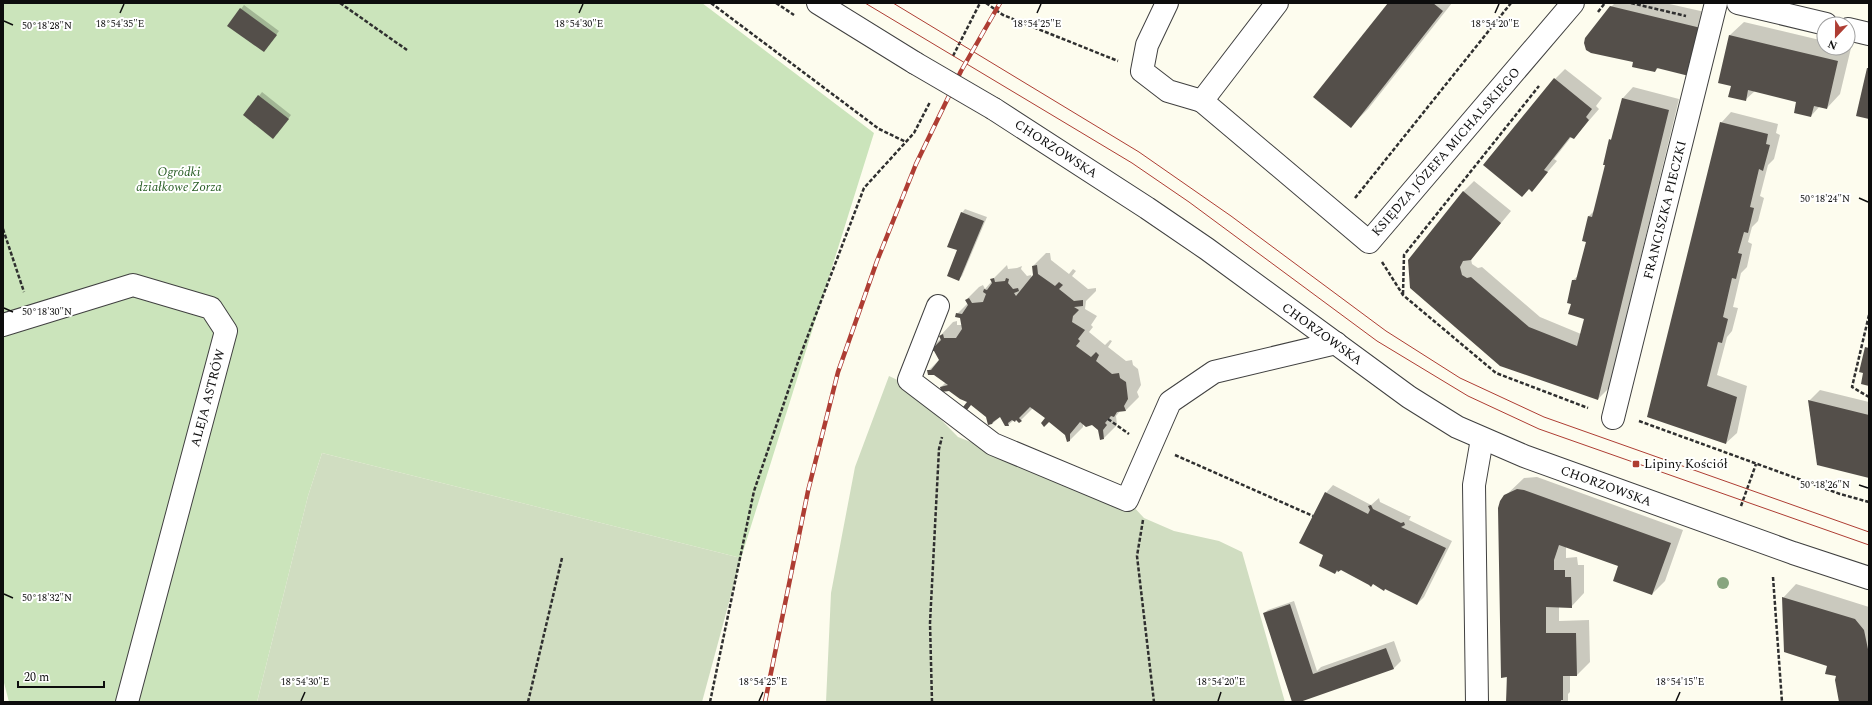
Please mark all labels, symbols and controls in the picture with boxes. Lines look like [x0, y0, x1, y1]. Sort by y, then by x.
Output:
text: 18°54'35"E [96, 16, 144, 32]
text: 18°54'30"E [555, 16, 603, 32]
text: 18°54'25"E [1013, 16, 1061, 32]
text: 18°54'20"E [1471, 16, 1519, 32]
north arrow [1816, 16, 1856, 56]
text: 50°18'28"N [22, 18, 72, 34]
text: N [1825, 35, 1840, 54]
street label: KSIĘDZA JÓZEFA MICHALSKIEGO [1367, 63, 1525, 241]
street label: CHORZOWSKA [1010, 115, 1102, 184]
street label: FRANCISZKA PIECZKI [1638, 139, 1692, 281]
park label: Ogródki działkowe Zorza [136, 162, 222, 197]
text: 50°18'24"N [1800, 191, 1850, 207]
street label: CHORZOWSKA [1277, 298, 1367, 370]
text: 50°18'30"N [22, 304, 72, 320]
street label: ALEJA ASTRÓW [185, 346, 231, 449]
place label: Lipiny Kościół [1644, 454, 1728, 474]
marker: Lipiny Kościół [1631, 459, 1641, 469]
street label: CHORZOWSKA [1558, 460, 1655, 512]
text: 50°18'26"N [1800, 477, 1850, 493]
text: 50°18'32"N [22, 590, 72, 606]
scale bar [18, 663, 104, 689]
text: 20 m [24, 668, 49, 687]
text: 18°54'30"E [281, 674, 329, 690]
text: 18°54'25"E [739, 674, 787, 690]
text: 18°54'20"E [1197, 674, 1245, 690]
text: 18°54'15"E [1656, 674, 1704, 690]

